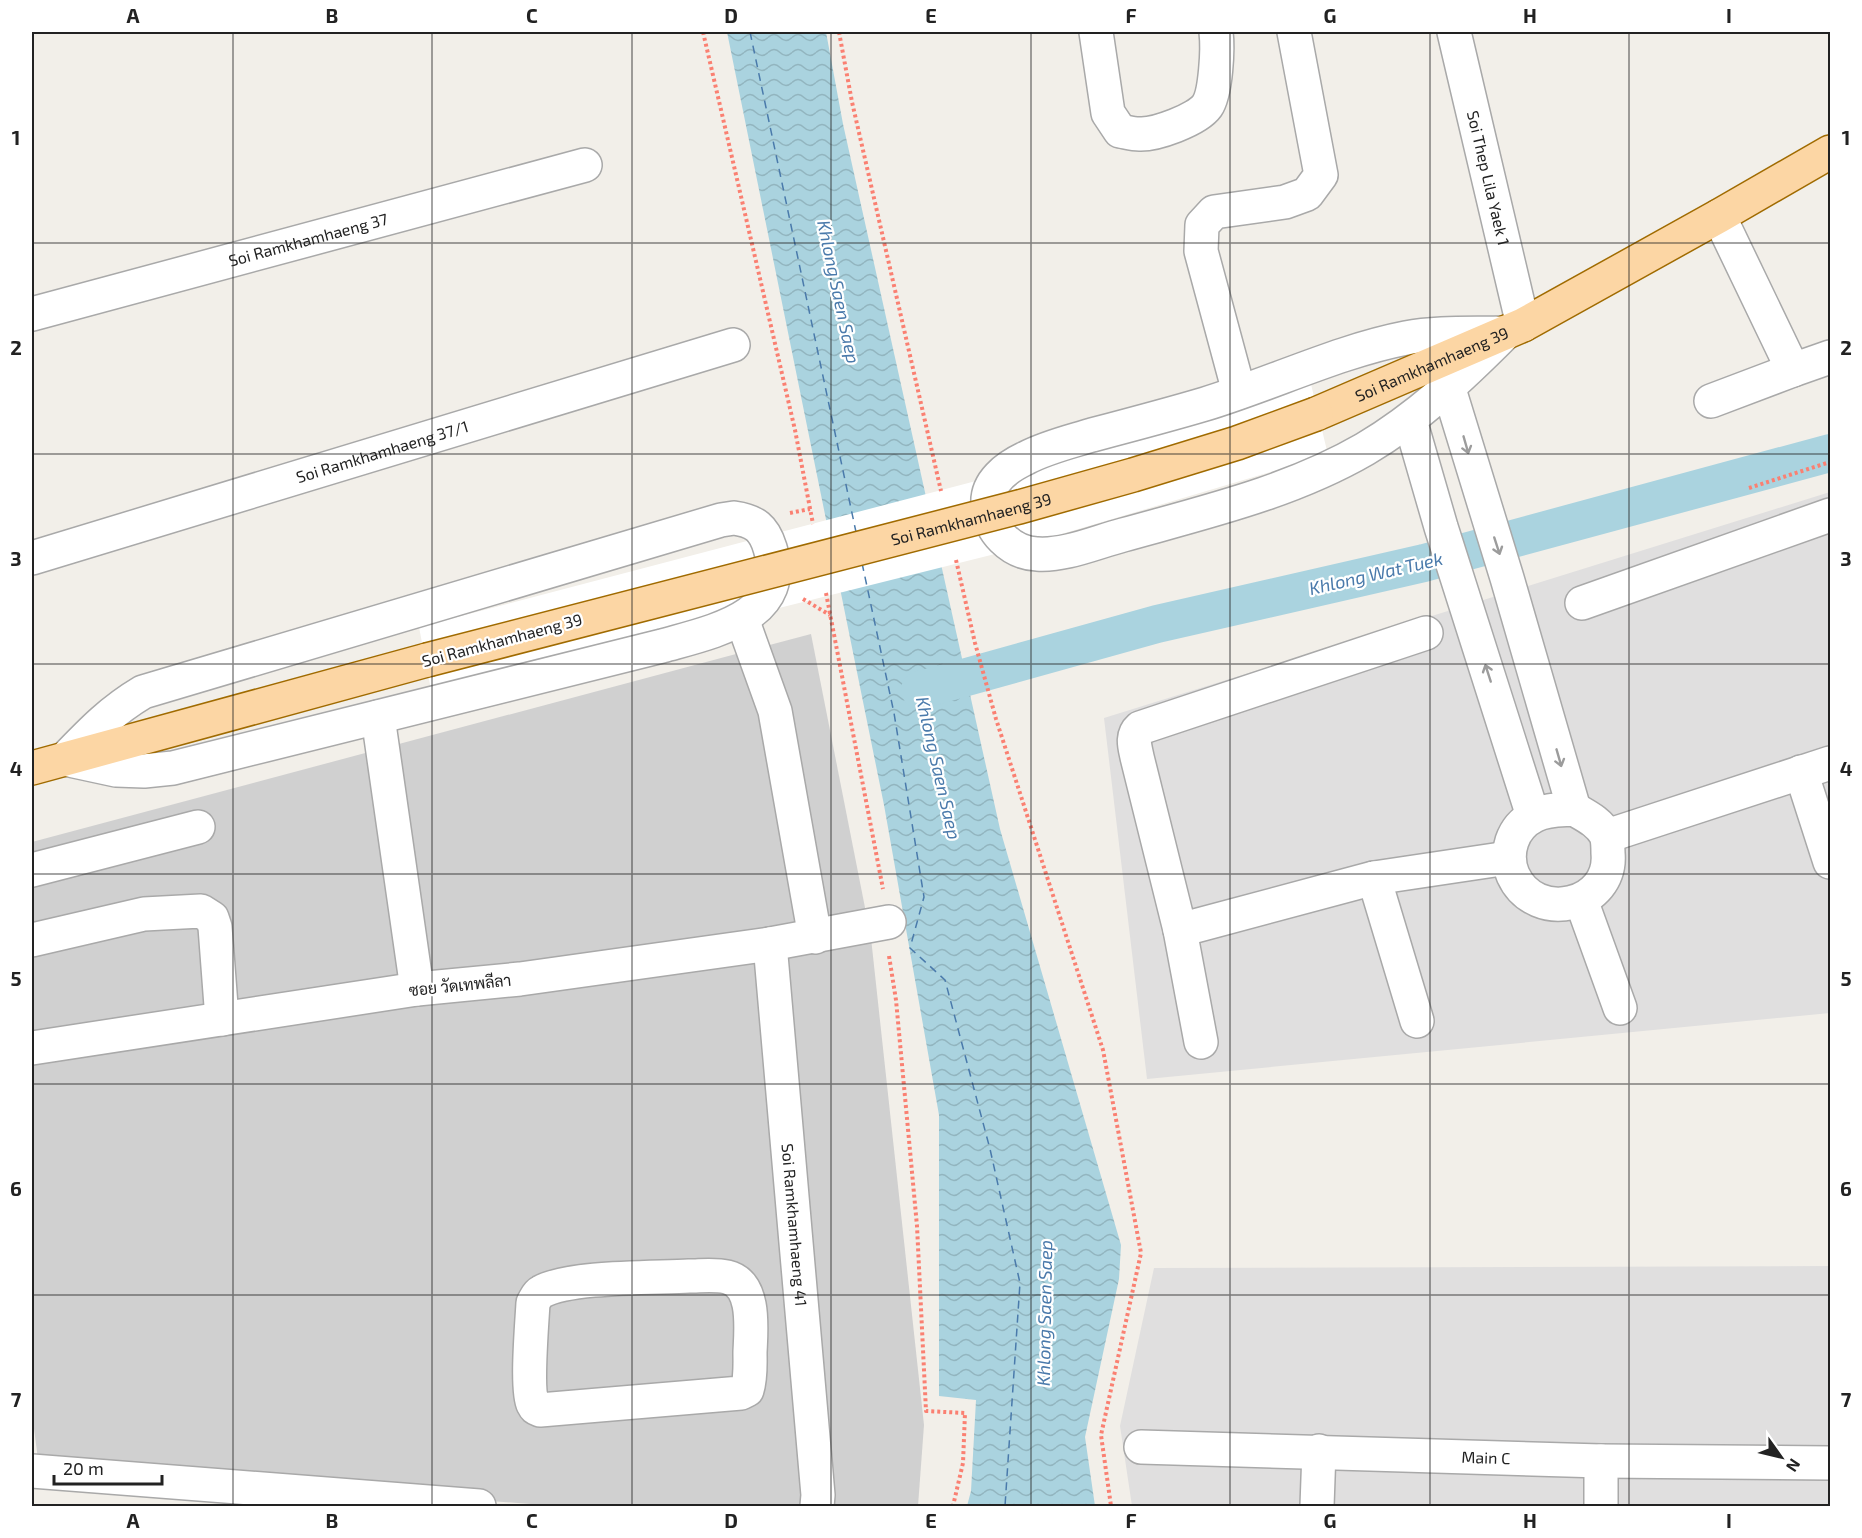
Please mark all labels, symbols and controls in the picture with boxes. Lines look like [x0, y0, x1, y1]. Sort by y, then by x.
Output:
text: A [126, 3, 140, 27]
text: B [326, 3, 338, 27]
text: C [526, 3, 538, 27]
text: D [724, 3, 738, 27]
text: E [925, 3, 937, 27]
text: F [1125, 3, 1137, 27]
text: G [1324, 3, 1336, 27]
text: H [1523, 3, 1537, 27]
text: I [1726, 3, 1732, 27]
street label: Soi Thep Lila Yaek 1 [1464, 109, 1514, 247]
text: 1 [12, 125, 20, 149]
text: 1 [1842, 125, 1850, 149]
street label: Soi Ramkhamhaeng 37 [226, 209, 390, 270]
water label: Khlong Saen Saep [813, 218, 865, 366]
street label: Soi Ramkhamhaeng 39 [1352, 322, 1511, 405]
text: 2 [10, 335, 22, 359]
text: 2 [1840, 335, 1852, 359]
street label: Soi Ramkhamhaeng 37/1 [294, 416, 470, 486]
one-way arrow [1461, 435, 1472, 454]
street label: Soi Ramkhamhaeng 39 [889, 488, 1053, 549]
one-way arrow [1492, 536, 1503, 555]
text: 3 [10, 546, 22, 570]
text: 3 [1840, 546, 1852, 570]
water label: Khlong Wat Tuek [1307, 547, 1445, 599]
street label: Soi Ramkhamhaeng 39 [420, 609, 584, 670]
one-way arrow [1481, 664, 1492, 683]
water label: Khlong Saen Saep [912, 694, 966, 841]
one-way arrow [1554, 748, 1565, 767]
text: 4 [10, 756, 23, 780]
text: 4 [1840, 756, 1853, 780]
text: 5 [10, 966, 22, 990]
text: 5 [1840, 966, 1852, 990]
street label: ซอย วัดเทพลีลา [408, 969, 512, 999]
street label: Soi Ramkhamhaeng 41 [778, 1143, 812, 1307]
text: 6 [10, 1176, 22, 1200]
text: 6 [1840, 1176, 1852, 1200]
water label: Khlong Saen Saep [1032, 1240, 1056, 1386]
text: 7 [11, 1387, 22, 1411]
text: 7 [1841, 1387, 1852, 1411]
north arrow [1751, 1427, 1811, 1487]
street label: Main C [1461, 1447, 1511, 1467]
scale bar [54, 1448, 162, 1486]
text: N [1783, 1456, 1805, 1476]
text: 20 m [63, 1457, 104, 1479]
text: A [126, 1508, 140, 1532]
text: B [326, 1508, 338, 1532]
text: C [526, 1508, 538, 1532]
text: D [724, 1508, 738, 1532]
text: E [925, 1508, 937, 1532]
text: F [1125, 1508, 1137, 1532]
text: G [1324, 1508, 1336, 1532]
text: H [1523, 1508, 1537, 1532]
text: I [1726, 1508, 1732, 1532]

